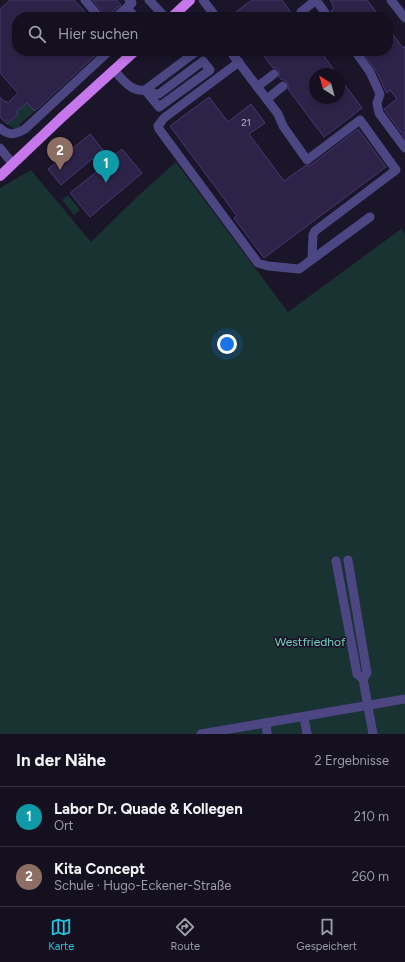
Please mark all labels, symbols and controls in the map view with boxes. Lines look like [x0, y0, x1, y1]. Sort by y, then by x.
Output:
search box [12, 12, 393, 56]
icon: search [26, 23, 48, 45]
text: Hier suchen [58, 25, 138, 43]
north arrow [309, 68, 345, 104]
house number: 21 [241, 116, 251, 129]
pin: 2 [47, 137, 73, 170]
pin: 1 [93, 150, 119, 183]
your location [217, 334, 237, 354]
park label: Westfriedhof [275, 635, 346, 649]
text: In der Nähe [16, 750, 106, 770]
text: 2 Ergebnisse [315, 753, 389, 768]
text: Labor Dr. Quade & Kollegen [54, 800, 243, 818]
text: 1 [26, 809, 32, 824]
text: 210 m [354, 809, 389, 824]
text: Ort [54, 818, 73, 833]
text: Kita Concept [54, 860, 145, 878]
text: 2 [25, 869, 33, 884]
text: 260 m [352, 869, 389, 884]
text: Schule · Hugo-Eckener-Straße [54, 878, 231, 893]
tab: Karte [48, 916, 74, 953]
tab: Route [170, 916, 200, 953]
tab: Gespeichert [296, 916, 357, 953]

